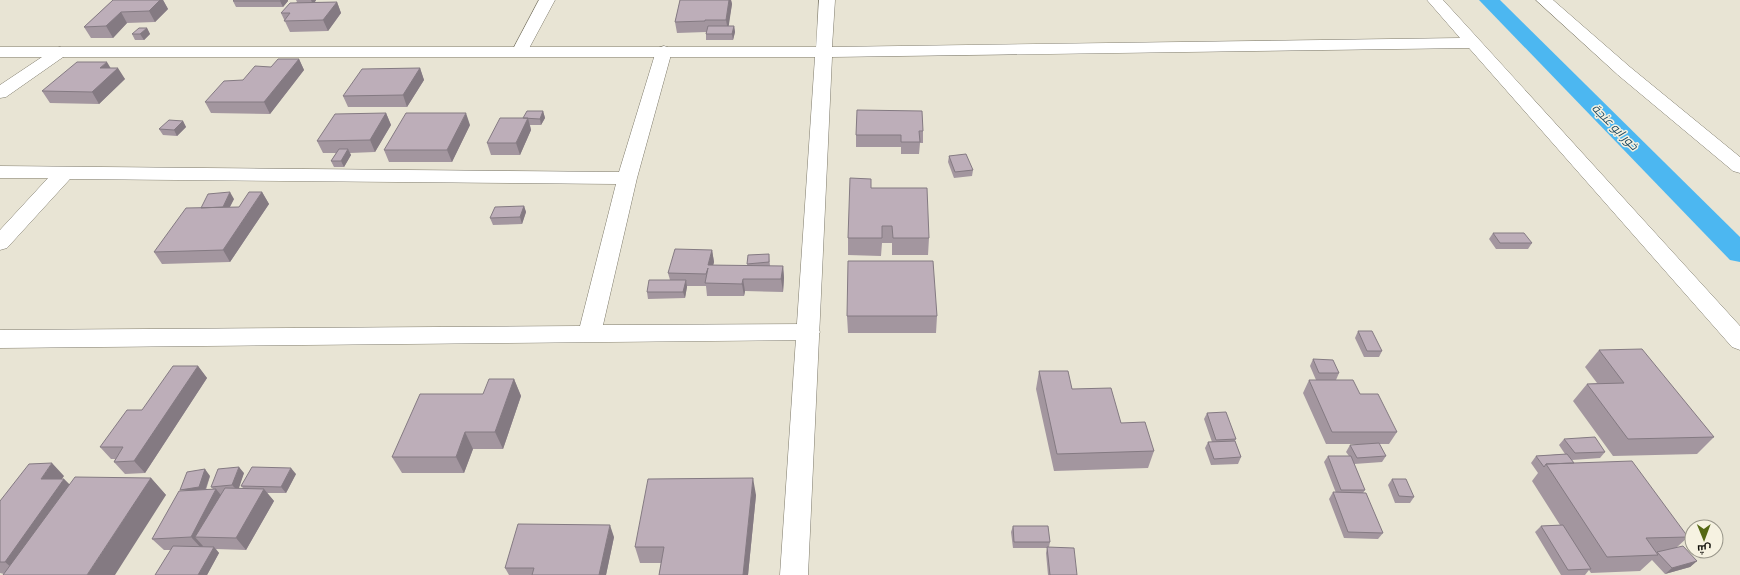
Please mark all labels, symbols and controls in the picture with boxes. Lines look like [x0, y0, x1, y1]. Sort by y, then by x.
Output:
water label: خور ابو عنجة [1589, 101, 1642, 154]
north arrow [1684, 519, 1724, 559]
text: ش [1697, 542, 1711, 555]

